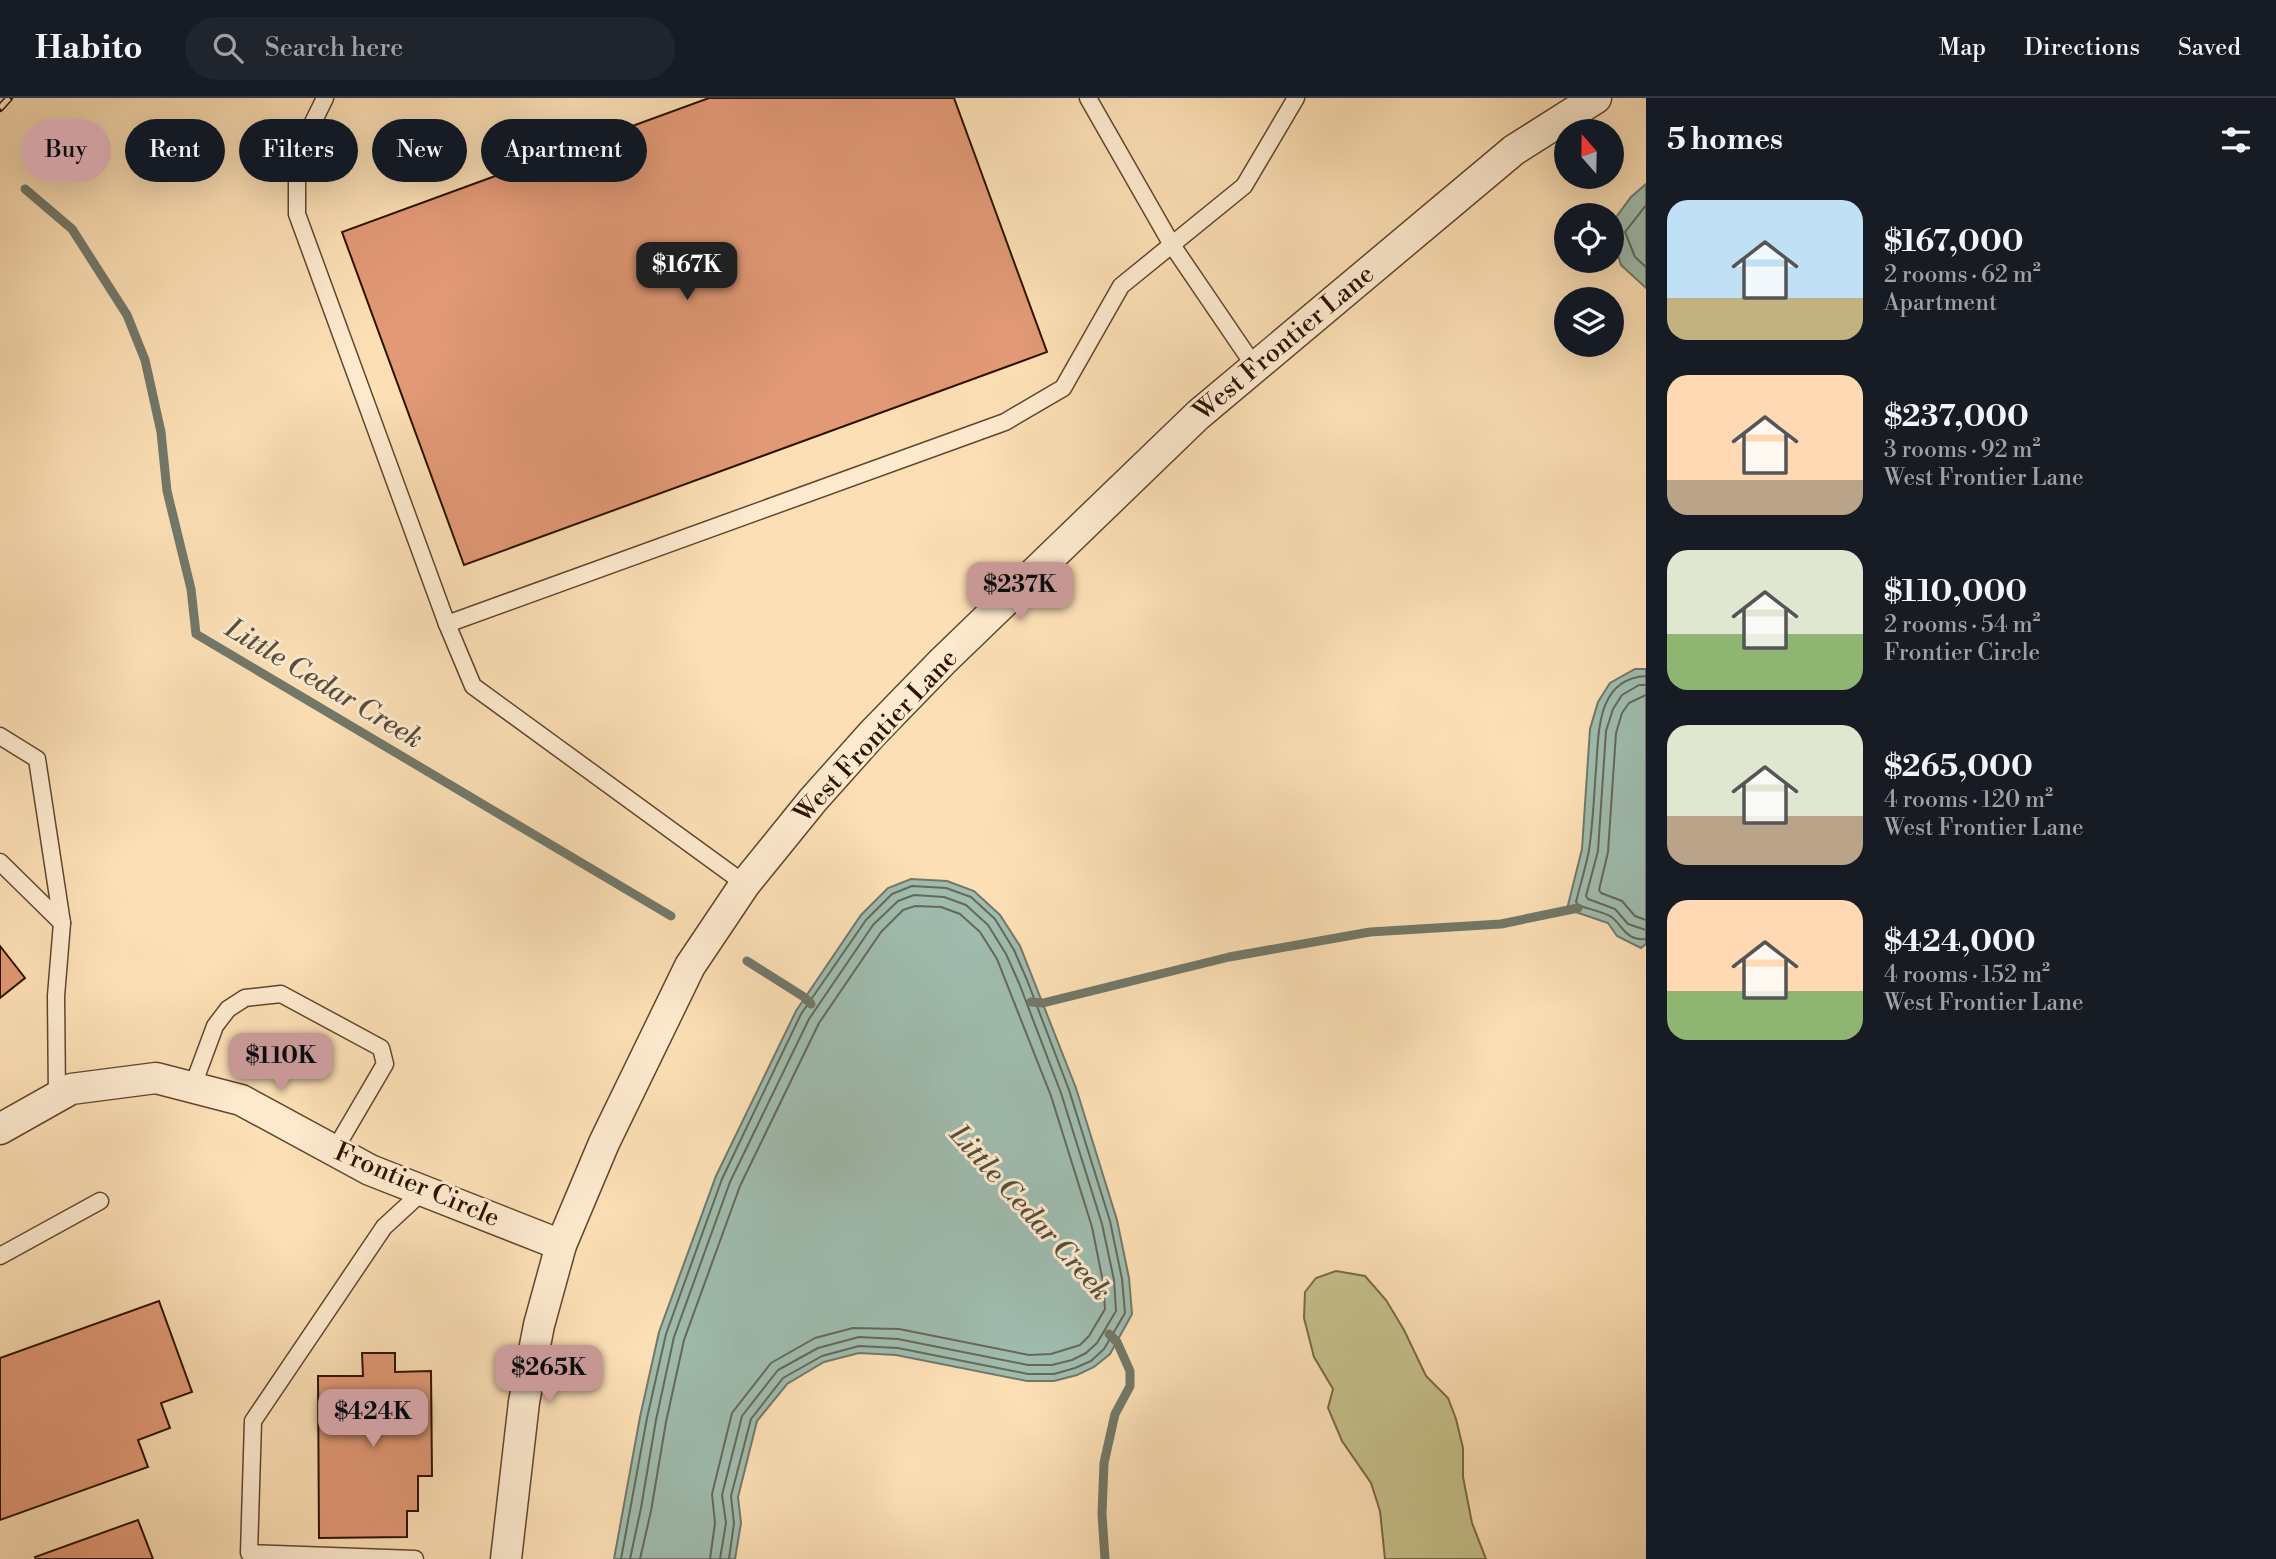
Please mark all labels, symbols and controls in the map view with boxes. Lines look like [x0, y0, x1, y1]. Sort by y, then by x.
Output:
search box [185, 17, 675, 80]
text: Habito [35, 28, 143, 69]
icon: search [209, 29, 247, 67]
text: Search here [265, 32, 404, 64]
text: Map [1939, 33, 1986, 63]
text: Directions [2024, 33, 2140, 63]
text: Saved [2178, 33, 2241, 63]
chip: Buy [21, 119, 111, 182]
chip: Rent [125, 119, 225, 182]
chip: Filters [239, 119, 358, 182]
chip: New [372, 119, 467, 182]
chip: Apartment [481, 119, 647, 182]
north arrow [1554, 119, 1624, 189]
map controls [1554, 119, 1624, 357]
text: 5 homes [1667, 121, 1783, 159]
icon: filters [2217, 121, 2255, 159]
button: locate [1554, 203, 1624, 273]
text: $167,000 [1884, 223, 2024, 261]
icon: home [1723, 228, 1807, 312]
pin: $167K [638, 242, 736, 302]
text: $167K [652, 251, 722, 279]
street label: West Frontier Lane [1187, 258, 1381, 428]
text: 2 rooms · 62 m² [1884, 261, 2041, 289]
button: layers [1554, 287, 1624, 357]
text: Apartment [1884, 289, 1997, 317]
text: $237,000 [1884, 398, 2029, 436]
icon: home [1723, 403, 1807, 487]
text: 3 rooms · 92 m² [1884, 436, 2040, 464]
text: West Frontier Lane [1884, 464, 2084, 492]
pin: $237K [971, 562, 1069, 622]
text: $237K [983, 571, 1057, 599]
text: $110,000 [1884, 573, 2027, 611]
icon: home [1723, 578, 1807, 662]
water label: Little Cedar Creek [218, 611, 429, 757]
text: 2 rooms · 54 m² [1884, 611, 2041, 639]
text: Frontier Circle [1884, 639, 2040, 667]
street label: West Frontier Lane [787, 643, 965, 830]
text: $265,000 [1884, 748, 2033, 786]
icon: home [1723, 753, 1807, 837]
text: 4 rooms · 120 m² [1884, 786, 2053, 814]
text: West Frontier Lane [1884, 814, 2084, 842]
text: $424,000 [1884, 923, 2036, 961]
icon: home [1723, 928, 1807, 1012]
text: 4 rooms · 152 m² [1884, 961, 2050, 989]
text: West Frontier Lane [1884, 989, 2084, 1017]
pin: $110K [232, 1034, 330, 1093]
text: $110K [245, 1042, 317, 1070]
water label: Little Cedar Creek [941, 1117, 1118, 1308]
street label: Frontier Circle [330, 1136, 504, 1234]
pin: $265K [500, 1346, 598, 1405]
text: $265K [511, 1354, 587, 1382]
pin: $424K [324, 1390, 422, 1449]
text: $424K [334, 1398, 412, 1426]

